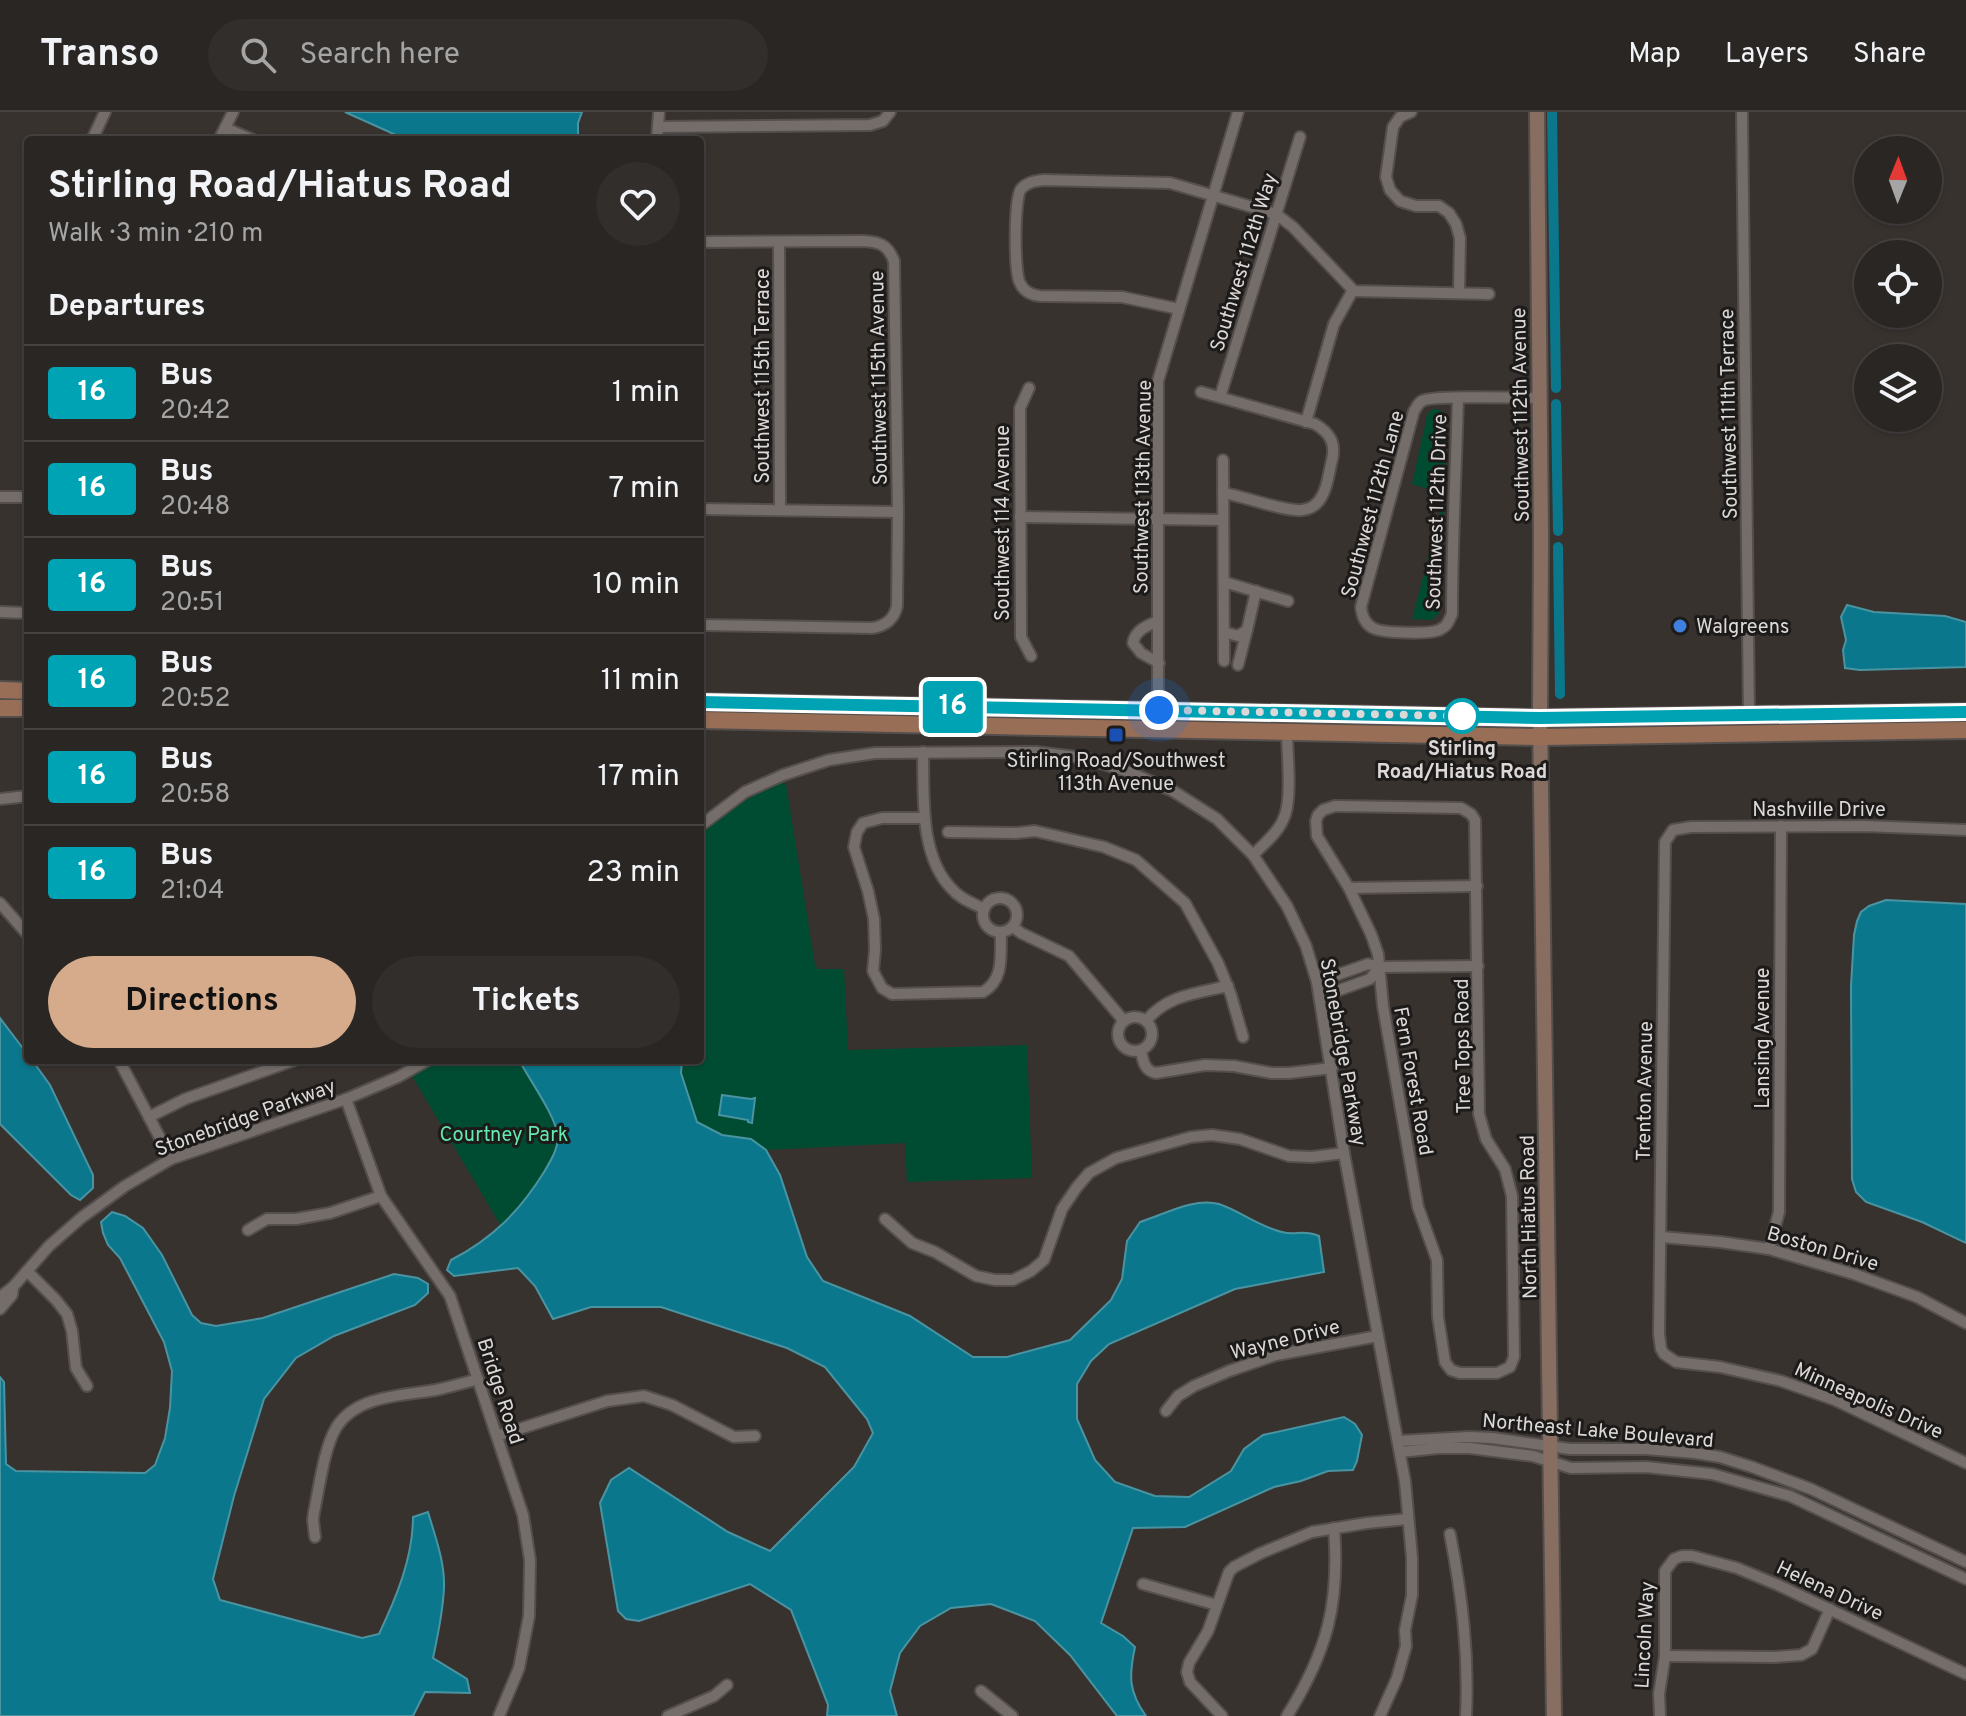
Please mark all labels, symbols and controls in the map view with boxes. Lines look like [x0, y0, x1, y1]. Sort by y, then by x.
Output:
search box [208, 19, 768, 91]
text: Transo [40, 31, 160, 80]
icon: search [236, 33, 280, 77]
text: Search here [300, 37, 460, 74]
text: Map [1628, 37, 1681, 73]
text: Layers [1725, 37, 1809, 73]
text: Share [1853, 37, 1926, 73]
north arrow [1854, 136, 1942, 224]
map controls [1854, 136, 1942, 432]
button: heart [596, 162, 680, 246]
text: Stirling Road/Hiatus Road [48, 163, 512, 212]
street label: Southwest 112th Way [1205, 170, 1284, 355]
text: Walk · 3 min · 210 m [48, 218, 263, 251]
button: locate [1854, 240, 1942, 328]
street label: Southwest 115th Terrace [751, 268, 777, 484]
street label: Southwest 115th Avenue [865, 270, 895, 486]
text: Departures [48, 289, 206, 326]
street label: Southwest 112th Avenue [1507, 307, 1537, 523]
street label: Southwest 111th Terrace [1715, 308, 1745, 520]
button: layers [1854, 344, 1942, 432]
text: Bus [160, 358, 213, 395]
text: 16 [78, 375, 106, 411]
text: 1 min [612, 375, 680, 412]
street label: Southwest 113th Avenue [1129, 380, 1159, 594]
text: 20:42 [160, 395, 231, 428]
street label: Southwest 112th Lane [1336, 408, 1411, 601]
street label: Southwest 112th Drive [1422, 414, 1454, 610]
street label: Southwest 114 Avenue [991, 425, 1017, 621]
text: Bus [160, 454, 213, 491]
text: 16 [78, 471, 106, 507]
text: 7 min [609, 471, 680, 508]
text: 20:48 [160, 491, 231, 524]
text: Bus [160, 550, 213, 587]
text: 16 [78, 567, 106, 603]
text: 10 min [593, 567, 680, 604]
text: 20:51 [160, 587, 224, 620]
place label: Walgreens [1696, 615, 1789, 641]
marker: Walgreens [1671, 617, 1689, 635]
text: Bus [160, 646, 213, 683]
text: 16 [78, 663, 106, 699]
text: 11 min [601, 663, 680, 700]
line badge: 16 [917, 681, 989, 733]
text: 20:52 [160, 683, 230, 716]
text: 16 [939, 689, 967, 725]
your location [1139, 690, 1179, 730]
marker: Stirling Road/Hiatus Road [1445, 699, 1479, 733]
marker: Stirling Road/Southwest 113th Avenue [1107, 726, 1125, 744]
place label: Stirling Road/Hiatus Road [1377, 737, 1547, 786]
text: Bus [160, 742, 213, 779]
place label: Stirling Road/Southwest 113th Avenue [1007, 749, 1226, 798]
text: 16 [78, 759, 106, 795]
text: 17 min [597, 759, 680, 796]
text: 20:58 [160, 779, 231, 812]
street label: Nashville Drive [1752, 798, 1886, 824]
text: Bus [160, 838, 213, 875]
text: 16 [78, 855, 106, 891]
text: 23 min [587, 855, 680, 892]
text: 21:04 [160, 875, 224, 908]
button: Directions [48, 956, 356, 1048]
button: Tickets [372, 956, 680, 1048]
street label: Stonebridge Parkway [1313, 956, 1371, 1148]
street label: Lansing Avenue [1751, 967, 1777, 1109]
street label: Tree Tops Road [1450, 978, 1478, 1114]
street label: Fern Forest Road [1386, 1005, 1438, 1158]
street label: Trenton Avenue [1632, 1021, 1660, 1161]
street label: Stonebridge Parkway [152, 1074, 340, 1164]
park label: Courtney Park [440, 1123, 568, 1149]
street label: North Hiatus Road [1516, 1135, 1544, 1299]
street label: Boston Drive [1763, 1222, 1881, 1278]
street label: Wayne Drive [1228, 1315, 1343, 1367]
street label: Bridge Road [470, 1335, 528, 1448]
street label: Minneapolis Drive [1790, 1357, 1947, 1446]
street label: Northeast Lake Boulevard [1481, 1409, 1715, 1455]
street label: Helena Drive [1772, 1556, 1887, 1628]
street label: Lincoln Way [1630, 1581, 1662, 1689]

